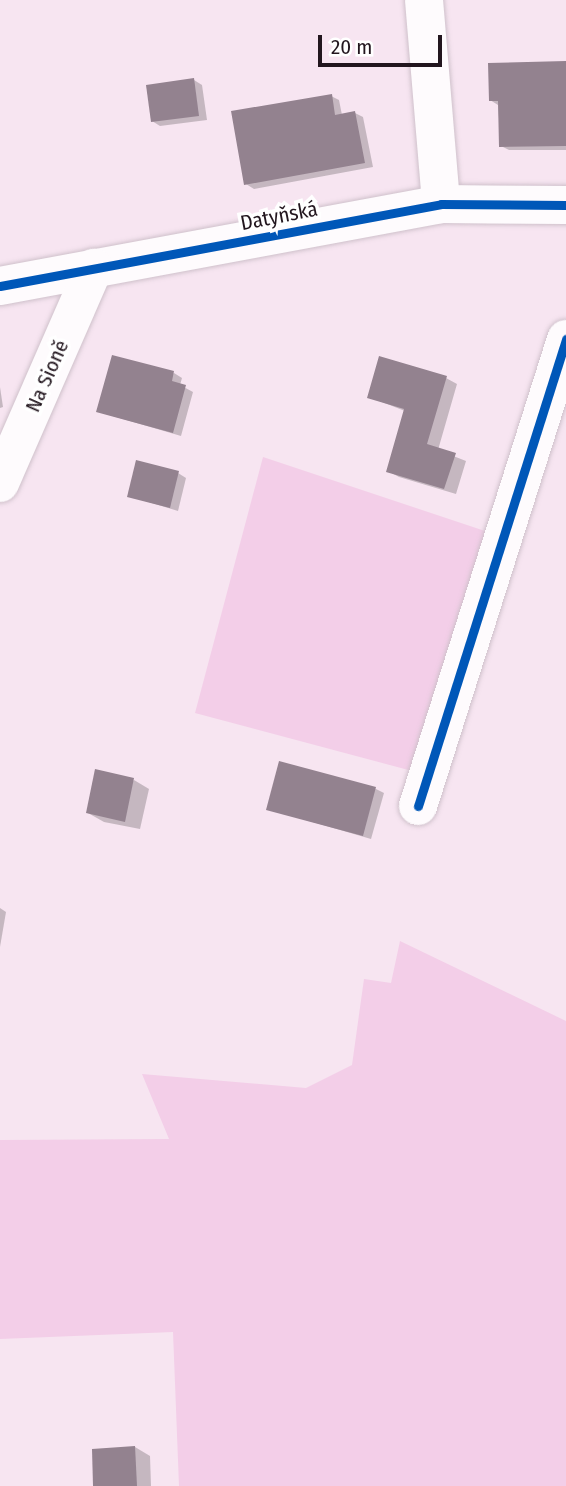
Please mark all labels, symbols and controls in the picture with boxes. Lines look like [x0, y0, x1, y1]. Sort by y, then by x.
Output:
scale bar [321, 21, 445, 65]
text: 20 m [331, 34, 372, 60]
street label: Datyňská [238, 196, 320, 236]
street label: Na Sioně [20, 336, 74, 416]

